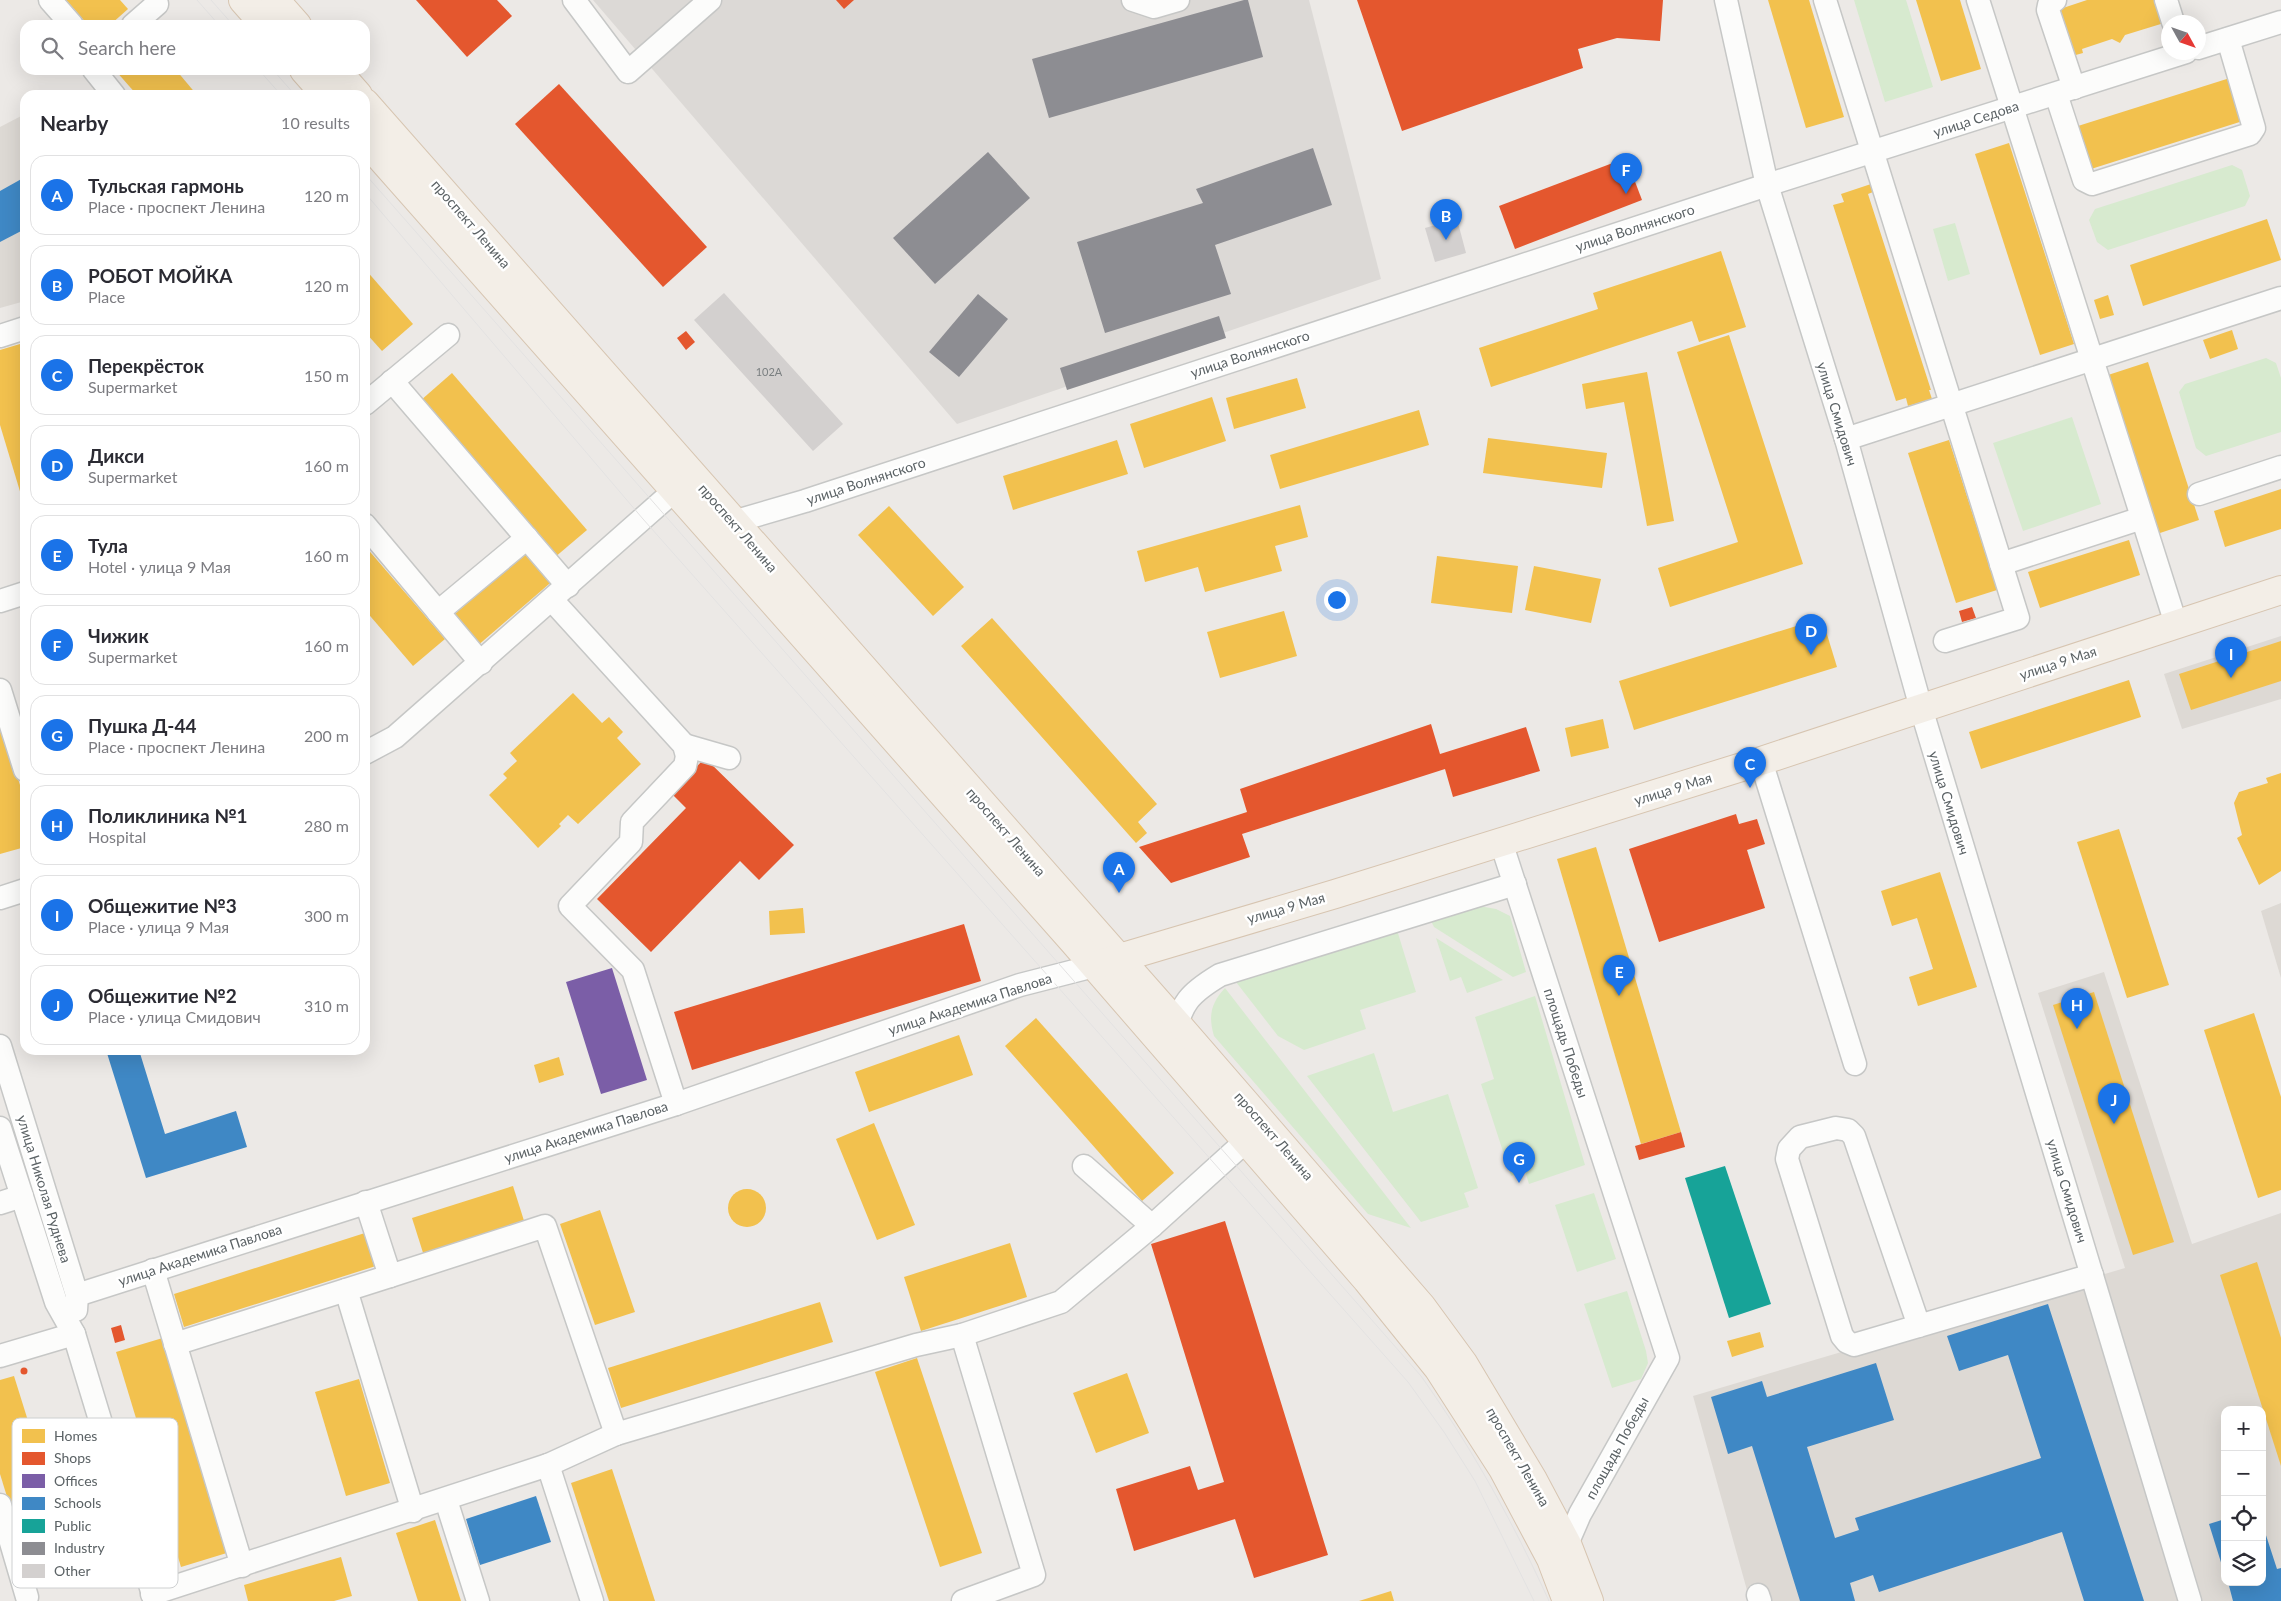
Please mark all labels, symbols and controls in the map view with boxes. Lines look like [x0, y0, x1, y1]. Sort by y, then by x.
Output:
north arrow [2161, 15, 2206, 60]
search box [20, 20, 370, 75]
icon: search [38, 34, 66, 62]
text: Search here [78, 36, 176, 59]
street label: улица Седова [1931, 97, 2021, 140]
text: Nearby [40, 110, 108, 135]
text: 10 results [281, 113, 350, 132]
pin: F [1610, 153, 1642, 194]
text: Тульская гармонь [88, 174, 244, 197]
street label: проспект Ленина [428, 176, 514, 271]
text: A [51, 186, 63, 205]
text: 120 m [304, 186, 349, 205]
text: Place · проспект Ленина [88, 197, 265, 216]
pin: B [1430, 199, 1462, 240]
street label: улица Волнянского [1573, 200, 1697, 255]
text: РОБОТ МОЙКА [88, 264, 232, 287]
text: B [52, 276, 62, 295]
text: 120 m [304, 276, 349, 295]
text: Place [88, 287, 125, 306]
street label: улица Волнянского [1188, 326, 1312, 381]
text: Перекрёсток [88, 354, 204, 377]
street label: улица Смидович [1814, 360, 1861, 468]
house number: 102А [756, 365, 783, 378]
text: C [52, 366, 62, 385]
text: 150 m [304, 366, 349, 385]
text: Supermarket [88, 377, 177, 396]
text: Дикси [88, 444, 144, 467]
street label: улица Волнянского [804, 453, 928, 508]
text: D [51, 456, 63, 475]
text: 160 m [304, 456, 349, 475]
text: Supermarket [88, 467, 177, 486]
street label: проспект Ленина [695, 480, 781, 575]
text: Тула [88, 534, 128, 557]
text: E [52, 546, 62, 565]
text: 160 m [304, 546, 349, 565]
text: Hotel · улица 9 Мая [88, 557, 231, 576]
your location [1324, 587, 1350, 613]
pin: D [1795, 614, 1827, 655]
text: Чижик [88, 624, 149, 647]
text: F [52, 636, 62, 655]
text: 160 m [304, 636, 349, 655]
pin: I [2215, 637, 2247, 678]
street label: улица 9 Мая [2017, 642, 2099, 683]
text: Supermarket [88, 647, 177, 666]
text: Пушка Д-44 [88, 714, 197, 737]
text: G [51, 726, 63, 745]
text: 200 m [304, 726, 349, 745]
text: Place · проспект Ленина [88, 737, 265, 756]
pin: C [1734, 747, 1766, 788]
street label: улица Смидович [1926, 749, 1973, 857]
street label: улица 9 Мая [1632, 769, 1714, 808]
street label: проспект Ленина [963, 784, 1049, 879]
text: Поликлиника №1 [88, 804, 248, 827]
text: H [51, 816, 63, 835]
text: 280 m [304, 816, 349, 835]
text: Hospital [88, 827, 146, 846]
pin: A [1103, 852, 1135, 893]
street label: улица 9 Мая [1245, 888, 1327, 927]
text: Общежитие №3 [88, 894, 237, 917]
text: I [55, 906, 59, 925]
text: 300 m [304, 906, 349, 925]
text: Place · улица 9 Мая [88, 917, 229, 936]
pin: E [1603, 955, 1635, 996]
street label: улица Академика Павлова [886, 969, 1054, 1038]
text: Общежитие №2 [88, 984, 237, 1007]
street label: площадь Победы [1541, 986, 1592, 1100]
pin: H [2061, 988, 2093, 1029]
text: J [54, 996, 60, 1015]
text: 310 m [304, 996, 349, 1015]
text: Place · улица Смидович [88, 1007, 261, 1026]
pin: J [2098, 1083, 2130, 1124]
street label: проспект Ленина [1231, 1088, 1317, 1183]
street label: улица Академика Павлова [502, 1097, 670, 1166]
street label: улица Николая Руднева [14, 1113, 75, 1265]
street label: улица Смидович [2044, 1137, 2091, 1245]
pin: G [1503, 1142, 1535, 1183]
street label: улица Академика Павлова [116, 1220, 284, 1289]
street label: площадь Победы [1581, 1394, 1652, 1502]
street label: проспект Ленина [1483, 1404, 1554, 1509]
map controls [2221, 1406, 2266, 1586]
button: + [2221, 1406, 2266, 1451]
legend [12, 1418, 178, 1588]
text: Homes [54, 1427, 97, 1444]
text: Shops [54, 1449, 91, 1466]
button: − [2221, 1451, 2266, 1496]
text: Offices [54, 1472, 98, 1489]
text: Schools [54, 1494, 101, 1511]
button: locate [2221, 1496, 2266, 1541]
text: Public [54, 1517, 92, 1534]
text: Industry [54, 1539, 105, 1556]
button: layers [2221, 1541, 2266, 1586]
text: Other [54, 1562, 91, 1579]

